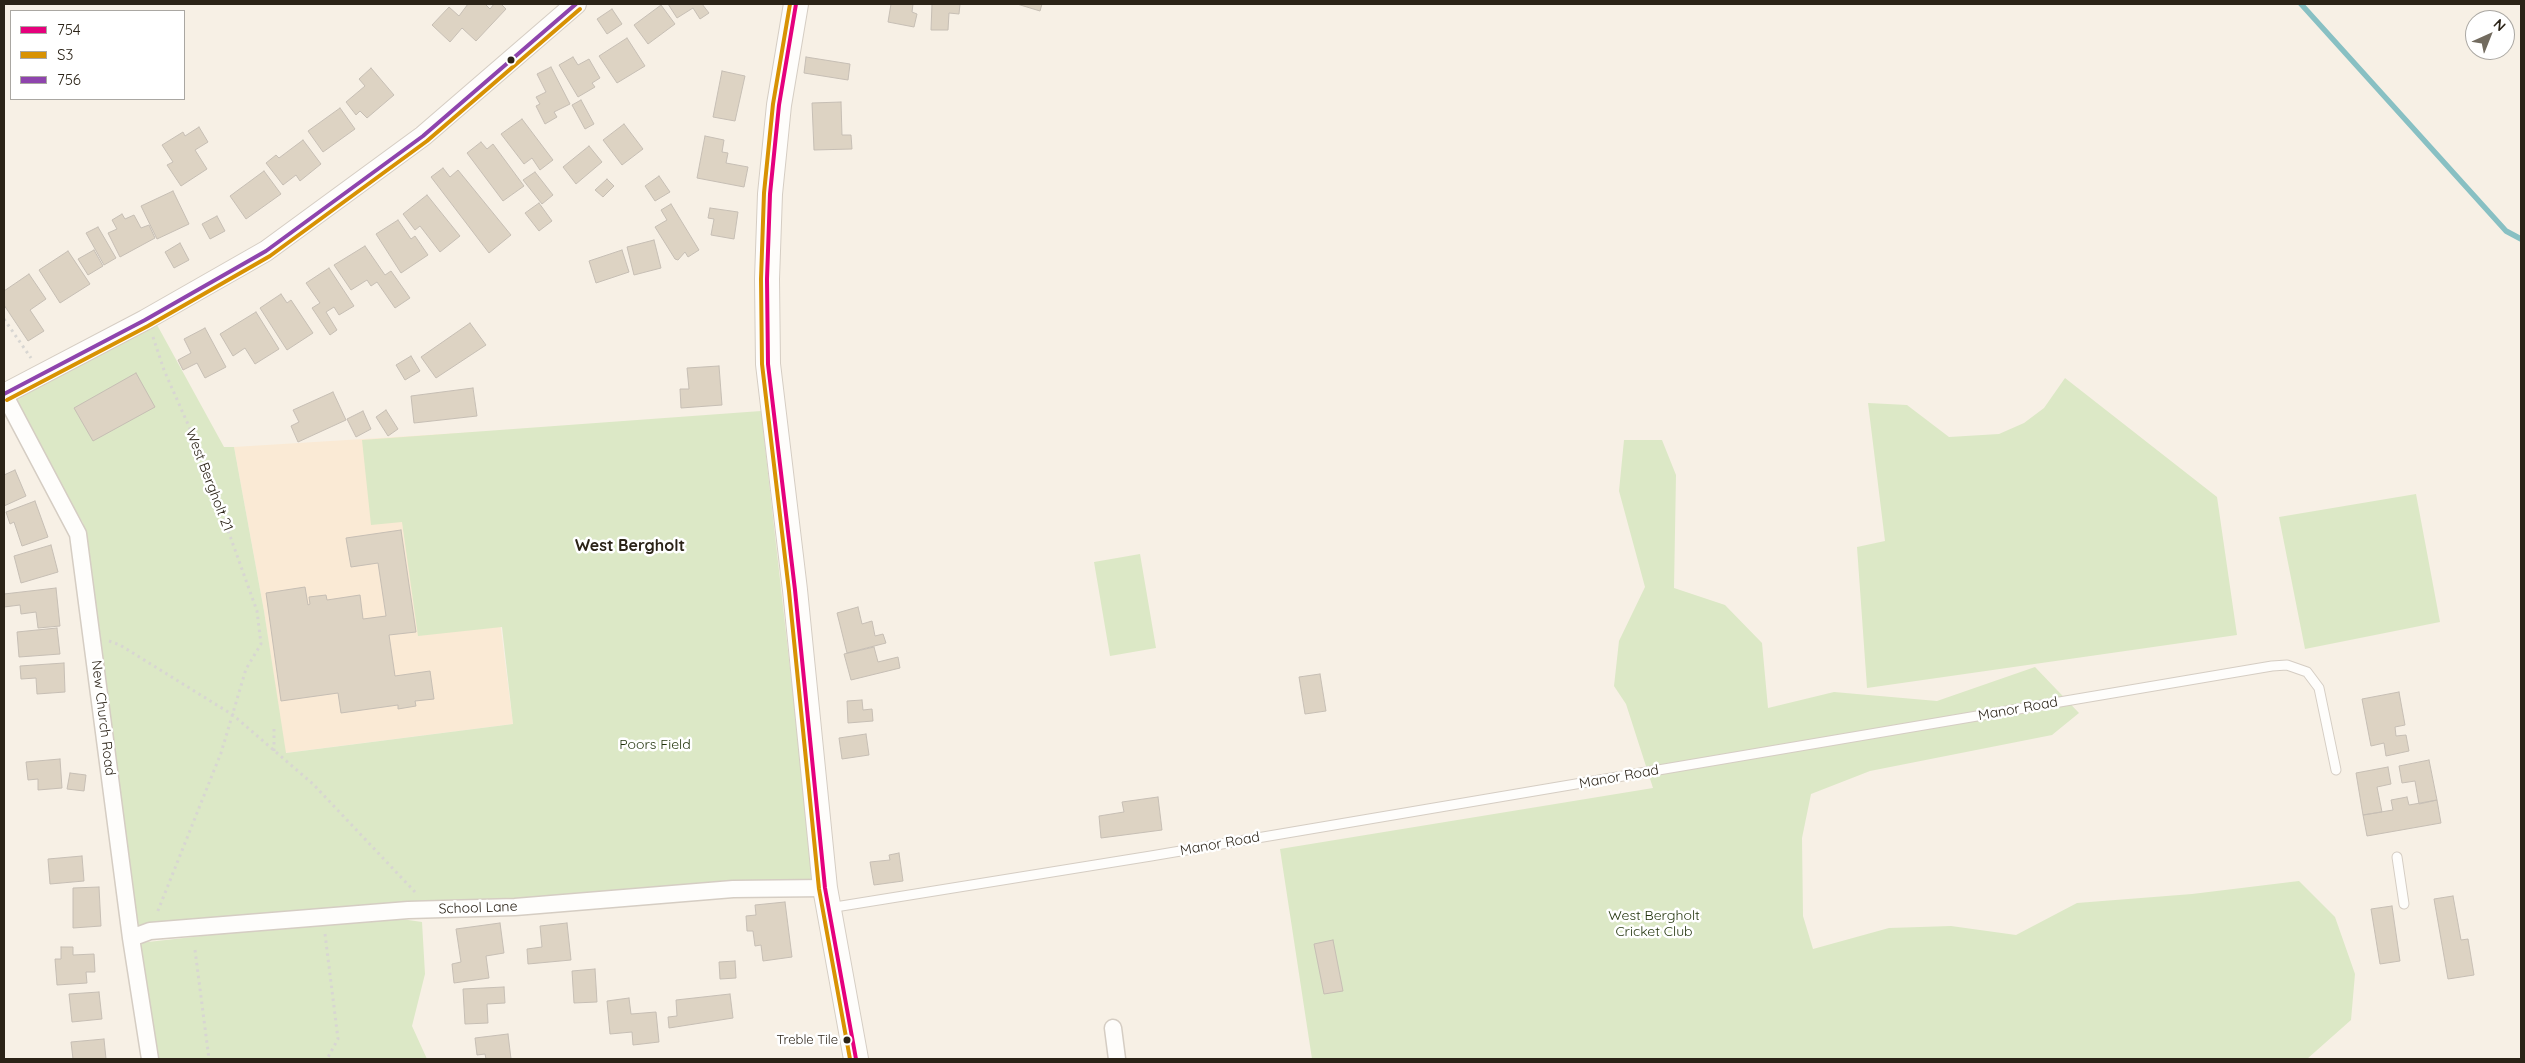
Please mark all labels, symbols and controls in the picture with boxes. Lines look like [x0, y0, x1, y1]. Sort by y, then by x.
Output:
legend [10, 10, 185, 100]
north arrow [2465, 10, 2515, 60]
text: N [2490, 15, 2510, 35]
text: 754 [57, 20, 81, 39]
text: S3 [57, 45, 73, 64]
unlabelled marker [506, 55, 516, 65]
text: 756 [57, 70, 81, 89]
street label: West Bergholt 21 [182, 426, 236, 534]
district label: West Bergholt [575, 536, 685, 556]
street label: New Church Road [88, 659, 118, 777]
street label: Manor Road [1977, 694, 2059, 724]
park label: Poors Field [619, 737, 691, 753]
street label: Manor Road [1578, 762, 1660, 792]
street label: Manor Road [1179, 829, 1261, 859]
street label: School Lane [438, 898, 518, 918]
park label: West Bergholt Cricket Club [1608, 908, 1700, 940]
place label: Treble Tile [776, 1032, 838, 1048]
marker: Treble Tile [842, 1035, 852, 1045]

